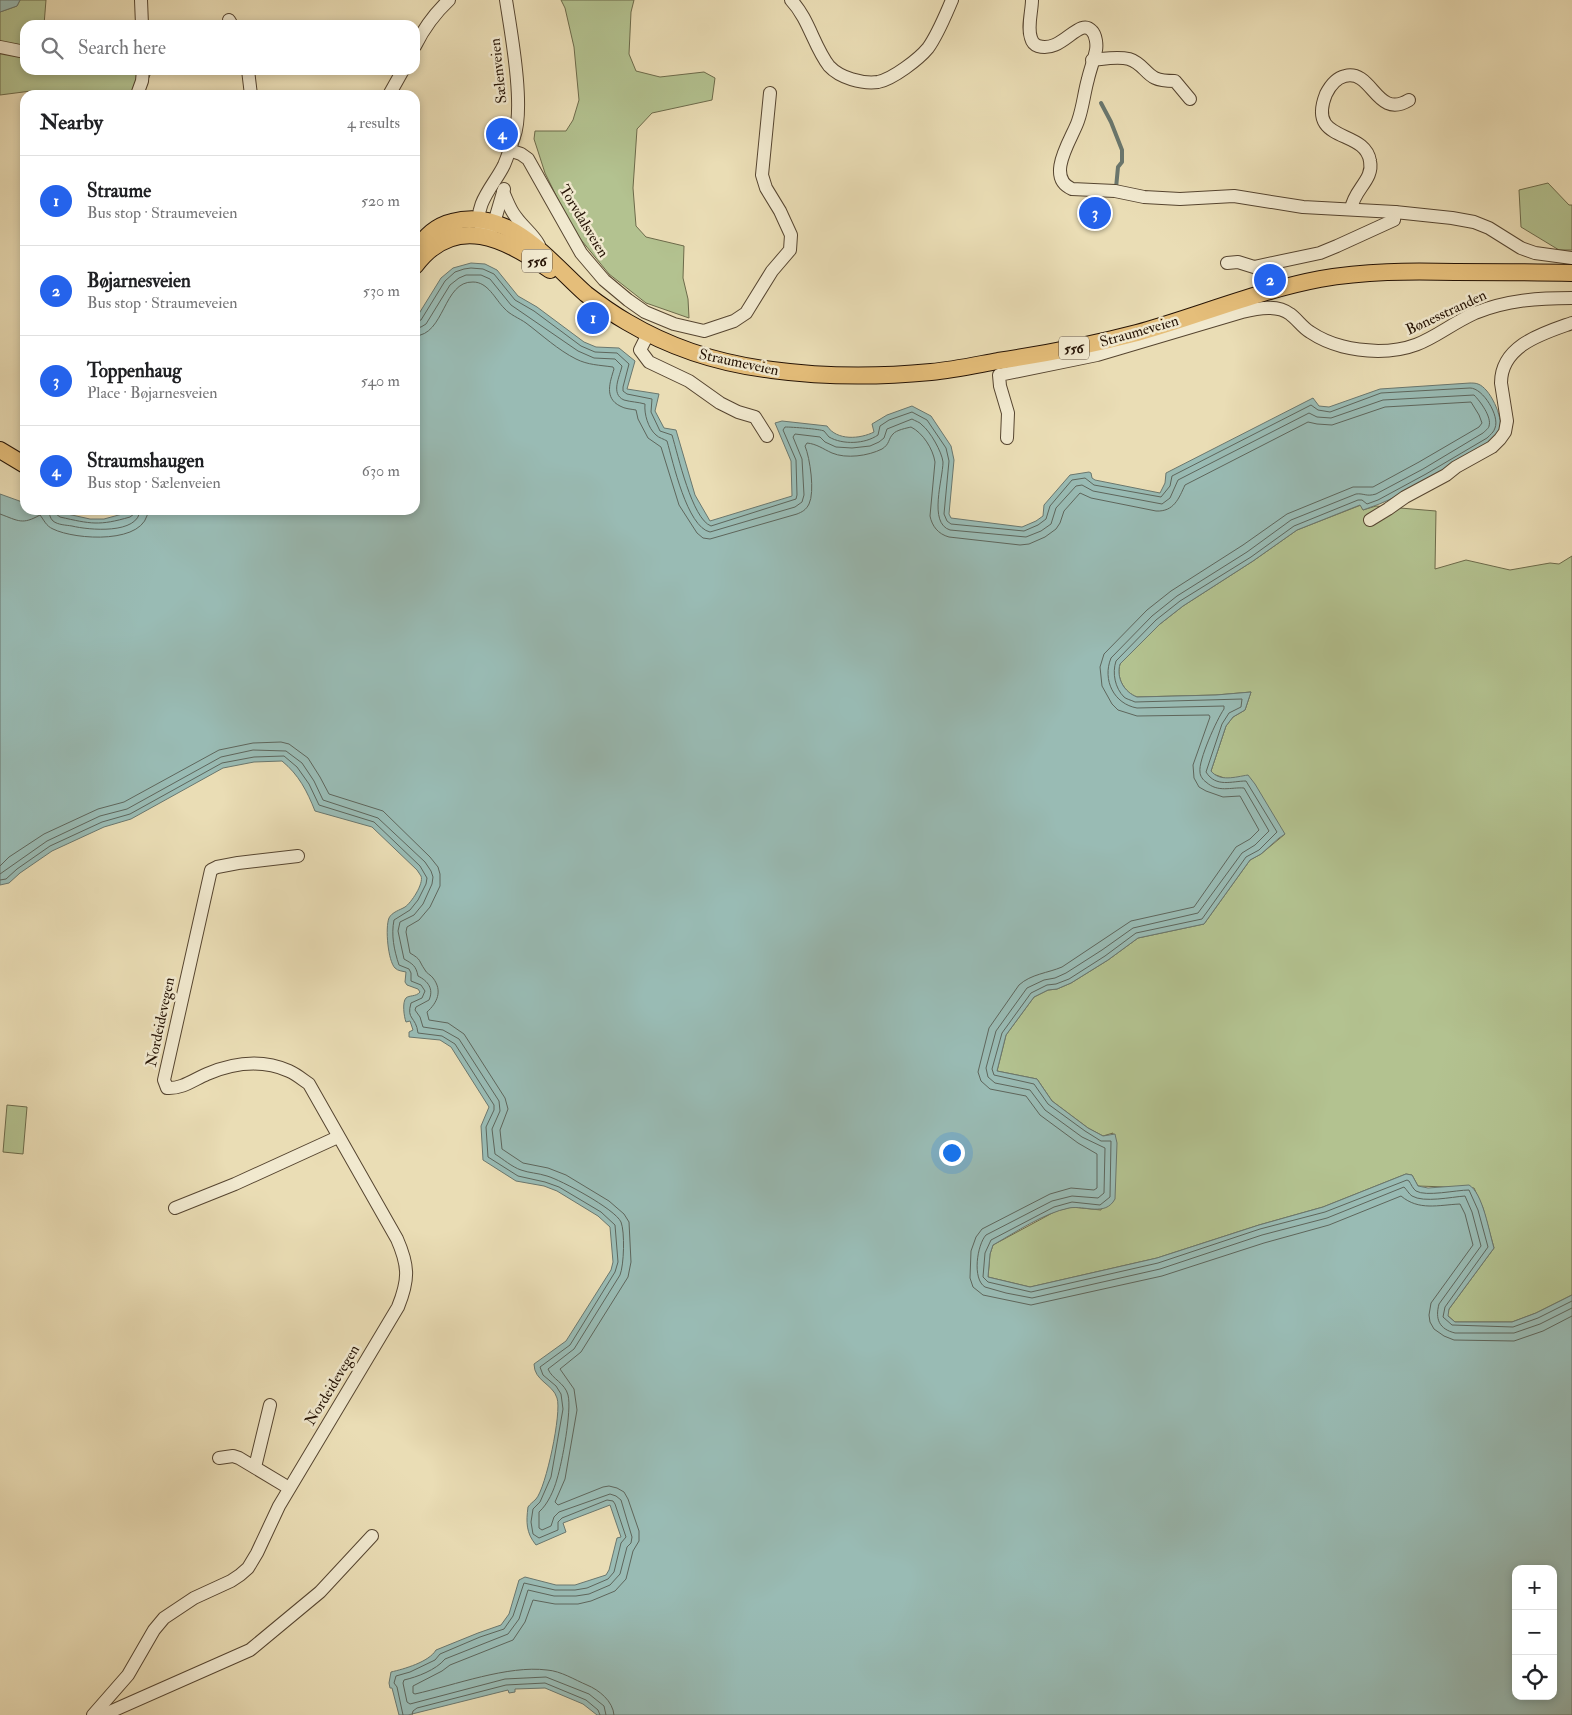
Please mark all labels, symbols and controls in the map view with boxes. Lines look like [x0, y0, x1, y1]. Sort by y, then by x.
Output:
search box [20, 20, 420, 75]
icon: search [38, 34, 66, 62]
text: Search here [78, 36, 166, 60]
street label: Sælenveien [486, 37, 511, 105]
text: Nearby [40, 109, 103, 136]
text: 4 results [347, 113, 400, 133]
pin: 4 [486, 115, 518, 153]
text: Straume [87, 179, 151, 203]
street label: Torvdalsveien [554, 181, 613, 261]
text: 1 [53, 191, 59, 211]
text: 520 m [361, 191, 400, 211]
pin: 3 [1079, 194, 1111, 232]
text: Bus stop · Straumeveien [87, 203, 237, 223]
road number: 556 [522, 250, 552, 272]
pin: 2 [1254, 261, 1286, 299]
text: Bøjarnesveien [87, 269, 191, 293]
text: 2 [52, 281, 60, 301]
text: 530 m [363, 281, 400, 301]
street label: Bønesstranden [1403, 285, 1490, 339]
text: Bus stop · Straumeveien [87, 293, 237, 313]
pin: 1 [577, 299, 609, 337]
street label: Straumeveien [1098, 311, 1181, 352]
road number: 556 [1059, 336, 1089, 359]
street label: Straumeveien [697, 345, 781, 380]
text: Toppenhaug [87, 359, 182, 383]
text: 3 [53, 371, 59, 391]
text: 540 m [361, 371, 400, 391]
text: Place · Bøjarnesveien [87, 383, 217, 403]
text: Straumshaugen [87, 449, 204, 473]
text: 4 [52, 461, 60, 481]
text: 630 m [362, 461, 400, 481]
text: Bus stop · Sælenveien [87, 473, 221, 493]
street label: Nordeidevegen [142, 975, 179, 1069]
your location [939, 1140, 965, 1166]
street label: Nordeidevegen [301, 1341, 364, 1429]
map controls [1512, 1565, 1557, 1700]
button: + [1512, 1565, 1557, 1610]
button: − [1512, 1610, 1557, 1655]
button: locate [1512, 1655, 1557, 1700]

